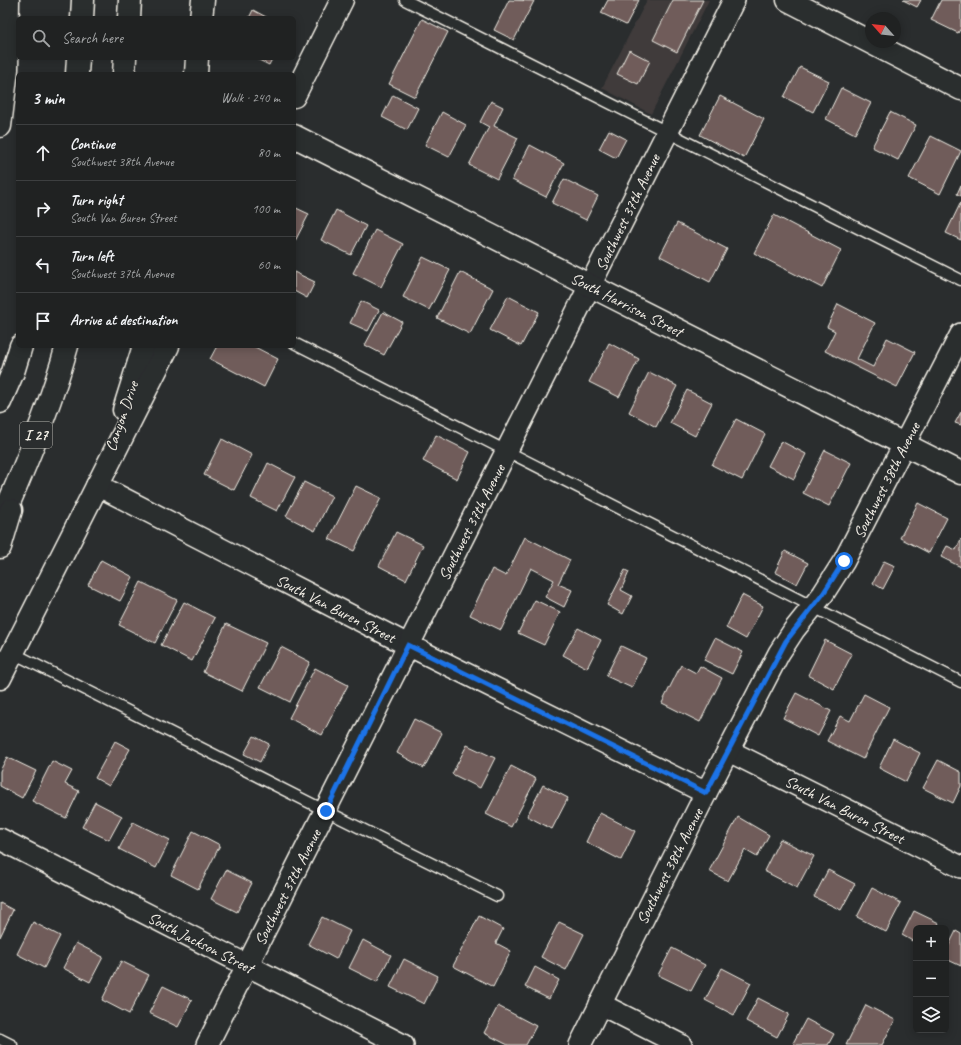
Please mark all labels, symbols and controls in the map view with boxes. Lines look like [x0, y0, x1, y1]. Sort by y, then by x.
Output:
north arrow [865, 12, 901, 48]
search box [16, 16, 296, 60]
icon: search [30, 27, 52, 49]
text: Search here [62, 29, 123, 48]
text: 3 min [32, 88, 65, 109]
text: Walk · 240 m [221, 90, 280, 106]
text: Continue [70, 135, 115, 154]
icon: ahead [32, 142, 54, 164]
text: 80 m [258, 145, 280, 161]
street label: Southwest 37th Avenue [591, 149, 666, 274]
text: Southwest 38th Avenue [70, 154, 174, 170]
text: Turn right [70, 191, 123, 210]
icon: right [32, 198, 54, 220]
text: 100 m [252, 201, 280, 217]
text: South Van Buren Street [70, 210, 177, 226]
text: Turn left [70, 247, 113, 266]
icon: left [32, 254, 54, 276]
text: 60 m [258, 257, 280, 273]
text: Southwest 37th Avenue [70, 266, 174, 282]
street label: South Harrison Street [567, 268, 688, 343]
icon: arrive [32, 310, 54, 332]
text: Arrive at destination [70, 311, 177, 330]
street label: Canyon Drive [101, 377, 144, 454]
street label: Southwest 38th Avenue [849, 418, 926, 542]
road number: I 27 [20, 422, 52, 448]
street label: Southwest 37th Avenue [434, 460, 511, 584]
route start [835, 552, 853, 570]
street label: South Van Buren Street [273, 570, 400, 648]
street label: South Van Buren Street [782, 771, 909, 849]
route end [317, 802, 335, 820]
street label: Southwest 38th Avenue [632, 804, 709, 928]
street label: Southwest 37th Avenue [250, 825, 327, 949]
street label: South Jackson Street [144, 908, 259, 979]
map controls [913, 925, 949, 1033]
button: + [913, 925, 949, 961]
button: − [913, 961, 949, 997]
button: layers [913, 997, 949, 1033]

